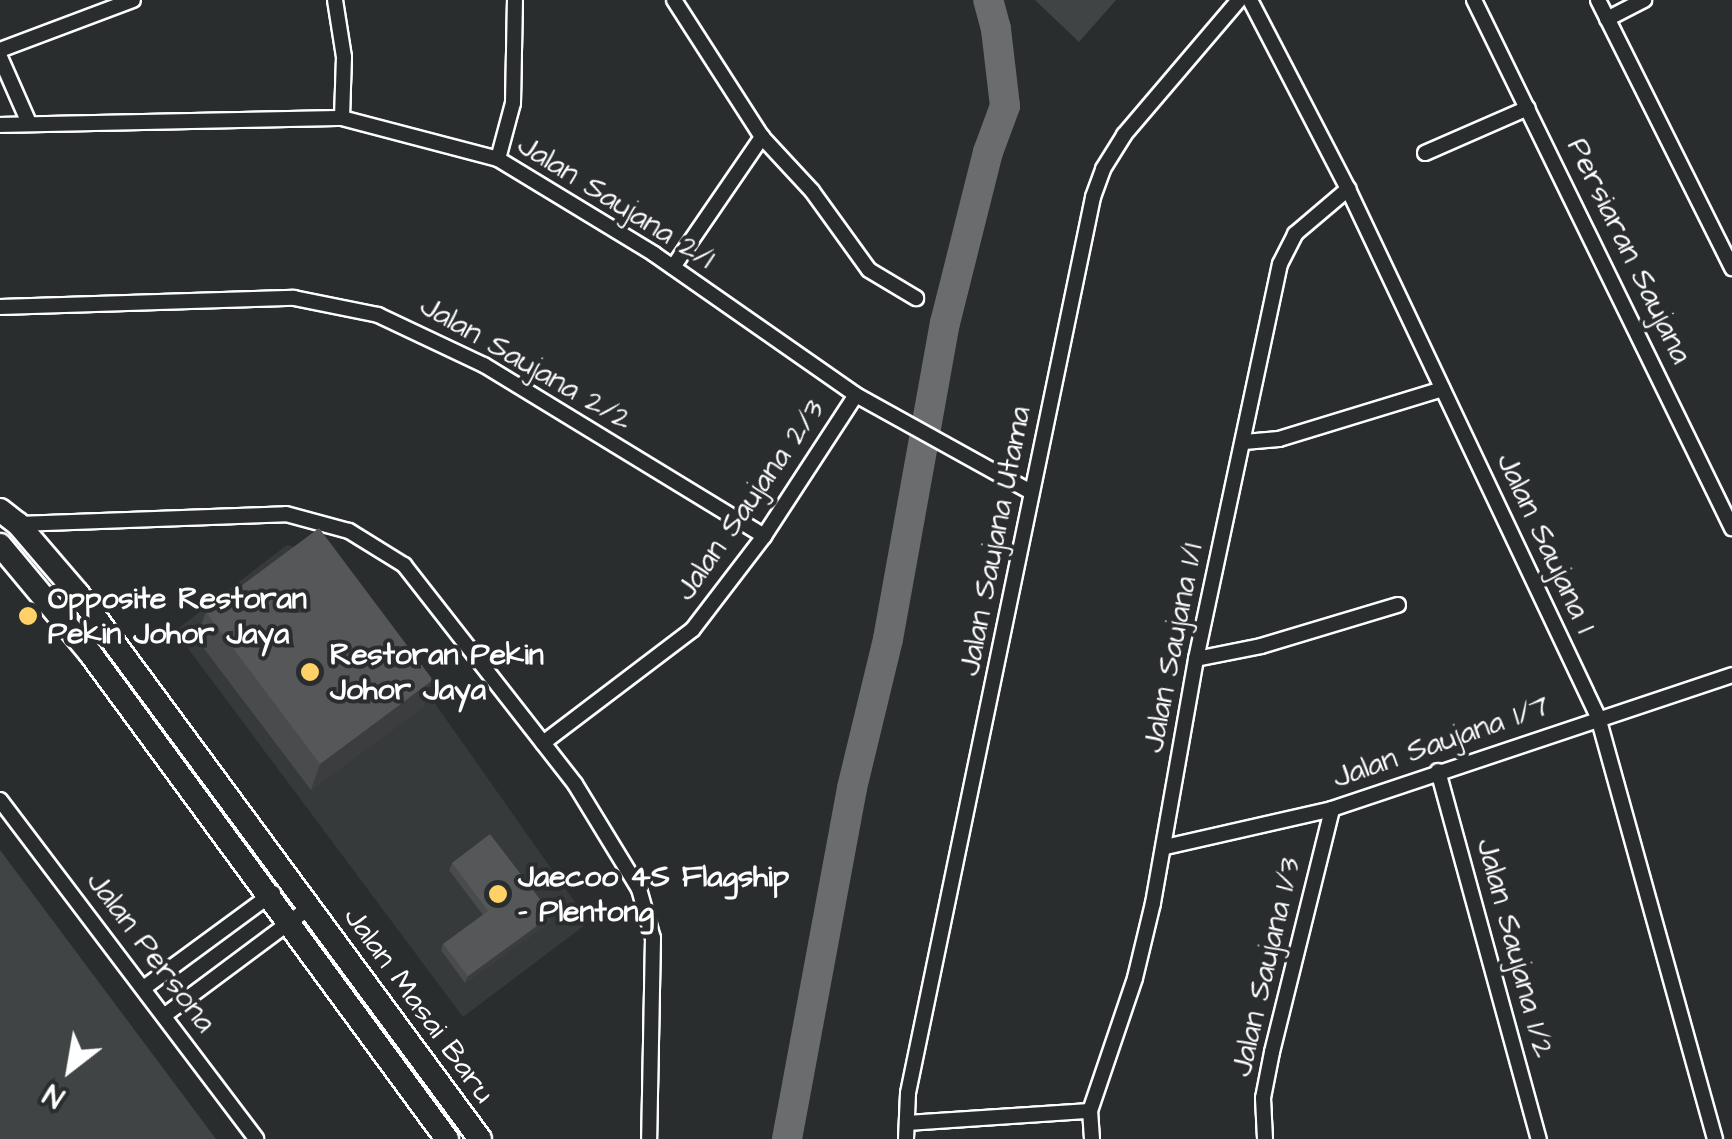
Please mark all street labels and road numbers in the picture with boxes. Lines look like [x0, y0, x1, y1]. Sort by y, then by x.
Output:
street label: Jalan Saujana 2/1 [511, 127, 721, 277]
street label: Persiaran Saujana [1559, 132, 1699, 370]
street label: Jalan Saujana 2/2 [414, 288, 638, 438]
street label: Jalan Saujana 2/3 [667, 393, 833, 607]
street label: Jalan Saujana Utama [951, 403, 1039, 679]
street label: Jalan Saujana 1 [1489, 447, 1603, 639]
street label: Jalan Saujana 1/1 [1135, 540, 1211, 756]
street label: Jalan Saujana 1/7 [1328, 688, 1554, 796]
street label: Jalan Saujana 1/2 [1468, 834, 1562, 1062]
street label: Jalan Saujana 1/3 [1223, 854, 1309, 1080]
street label: Jalan Persona [79, 864, 223, 1040]
street label: Jalan Masai Baru [336, 900, 502, 1110]

